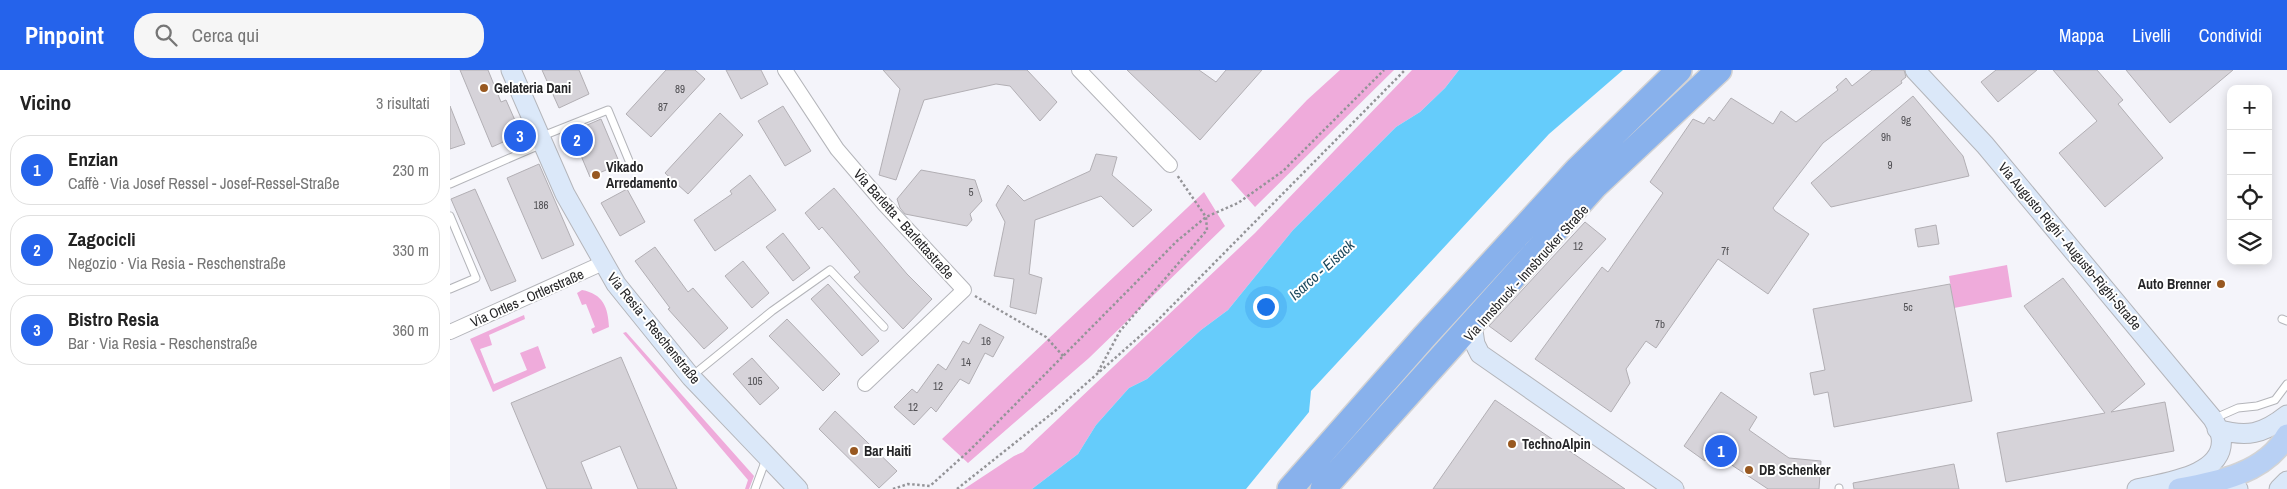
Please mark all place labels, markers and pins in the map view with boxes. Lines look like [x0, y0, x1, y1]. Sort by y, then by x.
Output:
place label: Gelateria Dani [494, 79, 571, 97]
marker: Gelateria Dani [478, 82, 490, 94]
pin: 3 [504, 117, 536, 155]
pin: 2 [561, 121, 593, 159]
place label: Vikado Arredamento [606, 158, 677, 192]
marker: Vikado Arredamento [590, 169, 602, 181]
place label: Auto Brenner [2138, 275, 2212, 293]
marker: Auto Brenner [2215, 278, 2227, 290]
pin: 1 [1705, 432, 1737, 470]
place label: TechnoAlpin [1522, 435, 1591, 453]
marker: TechnoAlpin [1506, 438, 1518, 450]
place label: Bar Haiti [864, 442, 911, 460]
marker: Bar Haiti [848, 445, 860, 457]
place label: DB Schenker [1759, 461, 1831, 479]
marker: DB Schenker [1743, 464, 1755, 476]

